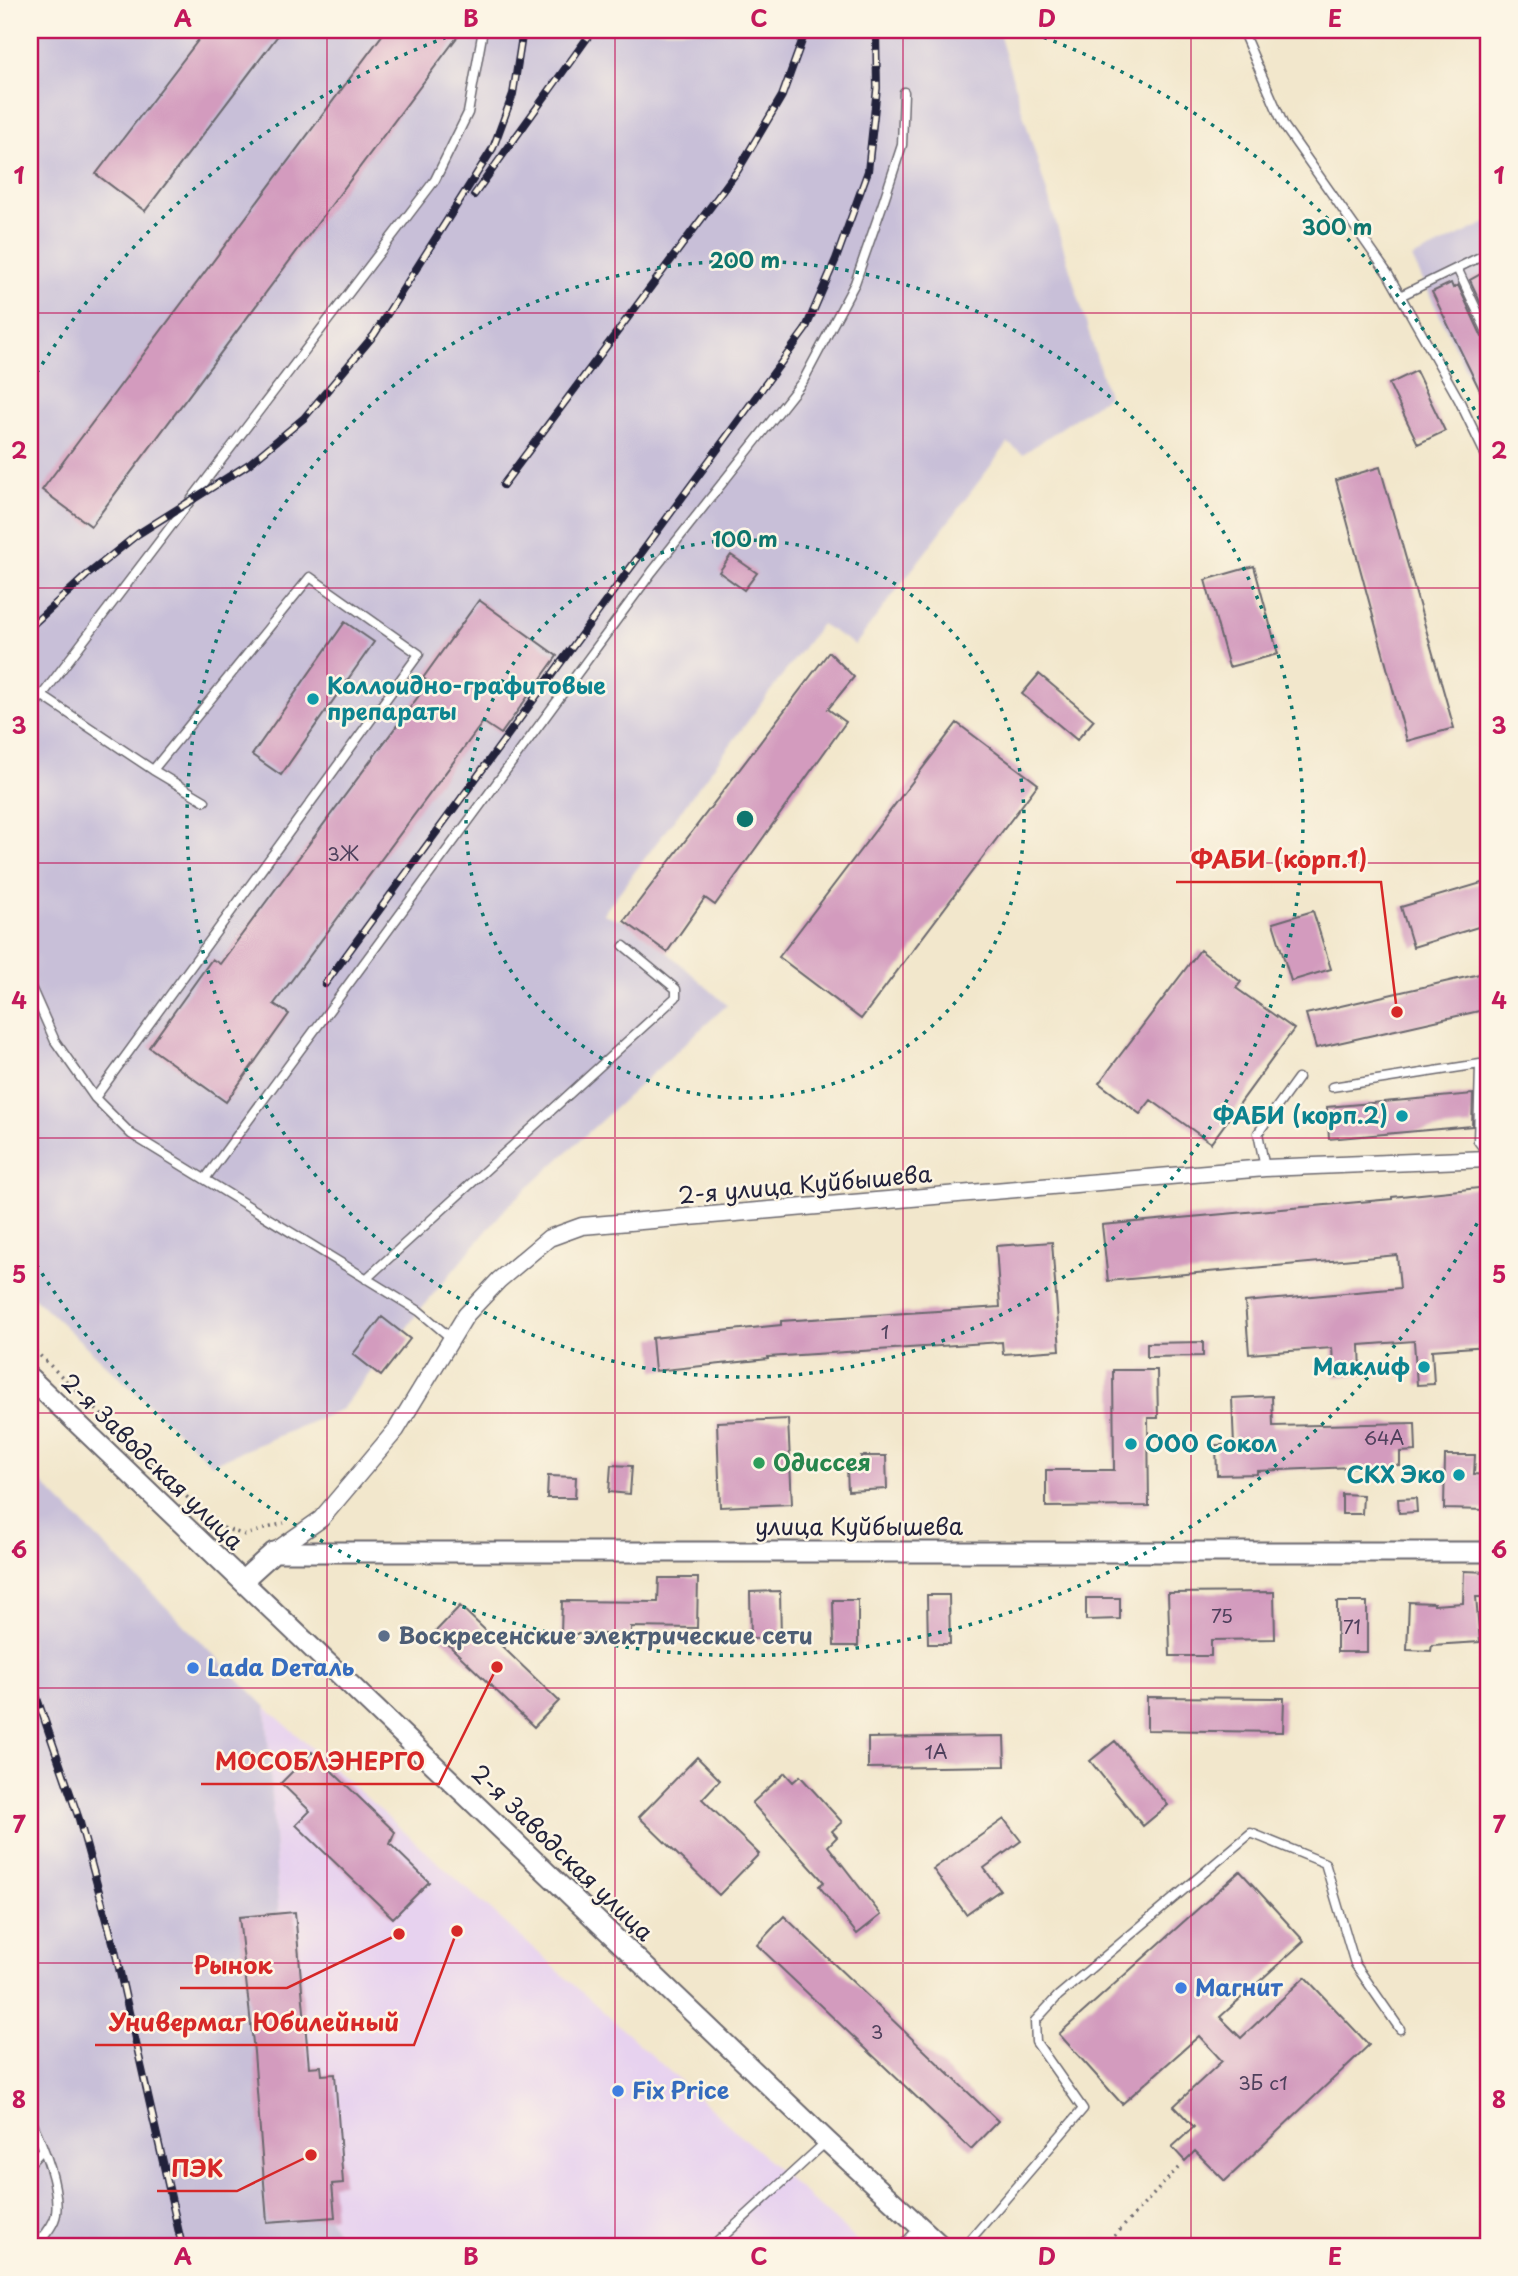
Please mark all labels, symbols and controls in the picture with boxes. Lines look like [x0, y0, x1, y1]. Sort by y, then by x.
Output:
text: A [174, 0, 192, 35]
text: B [463, 0, 479, 35]
text: C [750, 0, 768, 35]
text: D [1038, 0, 1056, 35]
text: E [1328, 0, 1342, 35]
text: 1 [14, 157, 25, 192]
text: 1 [1494, 157, 1505, 192]
text: 300 m [1302, 210, 1372, 242]
text: 200 m [710, 243, 780, 275]
text: 2 [11, 432, 27, 467]
text: 2 [1491, 432, 1507, 467]
text: 100 m [712, 522, 778, 554]
place label: Коллоидно-графитовые препараты [327, 667, 606, 728]
marker: Коллоидно-графитовые препараты [305, 691, 321, 707]
text: 3 [11, 707, 27, 742]
text: 3 [1491, 707, 1507, 742]
centre of rings [733, 807, 757, 831]
callout: ФАБИ (корп.1) [1176, 837, 1381, 882]
house number: 3Ж [327, 839, 359, 867]
text: ФАБИ (корп.1) [1191, 840, 1367, 876]
text: 4 [11, 982, 27, 1017]
text: 4 [1491, 982, 1507, 1017]
place label: ФАБИ (корп.2) [1213, 1097, 1388, 1132]
marker: ФАБИ (корп.2) [1394, 1108, 1410, 1124]
street label: 2-я улица Куйбышева [677, 1155, 934, 1212]
text: 5 [12, 1256, 26, 1291]
text: 5 [1492, 1256, 1506, 1291]
house number: 1 [881, 1317, 889, 1345]
place label: Маклиф [1313, 1348, 1410, 1383]
marker: Маклиф [1416, 1359, 1432, 1375]
street label: 2-я Заводская улица [54, 1364, 252, 1558]
house number: 64А [1364, 1423, 1404, 1451]
place label: ООО Сокол [1145, 1425, 1277, 1460]
marker: ООО Сокол [1123, 1436, 1139, 1452]
place label: Одиссея [773, 1444, 871, 1479]
marker: Одиссея [751, 1455, 767, 1471]
place label: СКХ Эко [1346, 1456, 1445, 1491]
marker: СКХ Эко [1451, 1467, 1467, 1483]
street label: улица Куйбышева [755, 1508, 964, 1543]
text: 6 [11, 1531, 27, 1566]
text: 6 [1491, 1531, 1507, 1566]
house number: 75 [1211, 1601, 1233, 1629]
house number: 71 [1343, 1612, 1361, 1640]
place label: Воскресенские электрические сети [398, 1617, 813, 1652]
marker: Воскресенские электрические сети [376, 1628, 392, 1644]
place label: Lada Dеталь [207, 1649, 355, 1684]
marker: Lada Dеталь [185, 1660, 201, 1676]
house number: 1А [924, 1737, 948, 1765]
callout: МОСОБЛЭНЕРГО [201, 1739, 439, 1784]
text: МОСОБЛЭНЕРГО [215, 1742, 425, 1778]
street label: 2-я Заводская улица [464, 1755, 662, 1949]
text: 7 [12, 1806, 26, 1841]
text: 7 [1492, 1806, 1506, 1841]
callout: Рынок [180, 1943, 287, 1988]
text: Рынок [193, 1946, 273, 1982]
place label: Магнит [1195, 1969, 1284, 2004]
marker: Магнит [1173, 1980, 1189, 1996]
callout: Универмаг Юбилейный [95, 2000, 414, 2045]
text: Универмаг Юбилейный [108, 2003, 399, 2039]
house number: 3 [871, 2017, 883, 2045]
house number: 3Б с1 [1238, 2068, 1288, 2096]
place label: Fix Price [632, 2072, 730, 2107]
text: 8 [12, 2081, 26, 2116]
text: 8 [1492, 2081, 1506, 2116]
marker: Fix Price [610, 2083, 626, 2099]
callout: ПЭК [157, 2146, 237, 2191]
text: ПЭК [171, 2149, 223, 2185]
text: A [174, 2238, 192, 2273]
text: B [463, 2238, 479, 2273]
text: C [750, 2238, 768, 2273]
text: D [1038, 2238, 1056, 2273]
text: E [1328, 2238, 1342, 2273]

